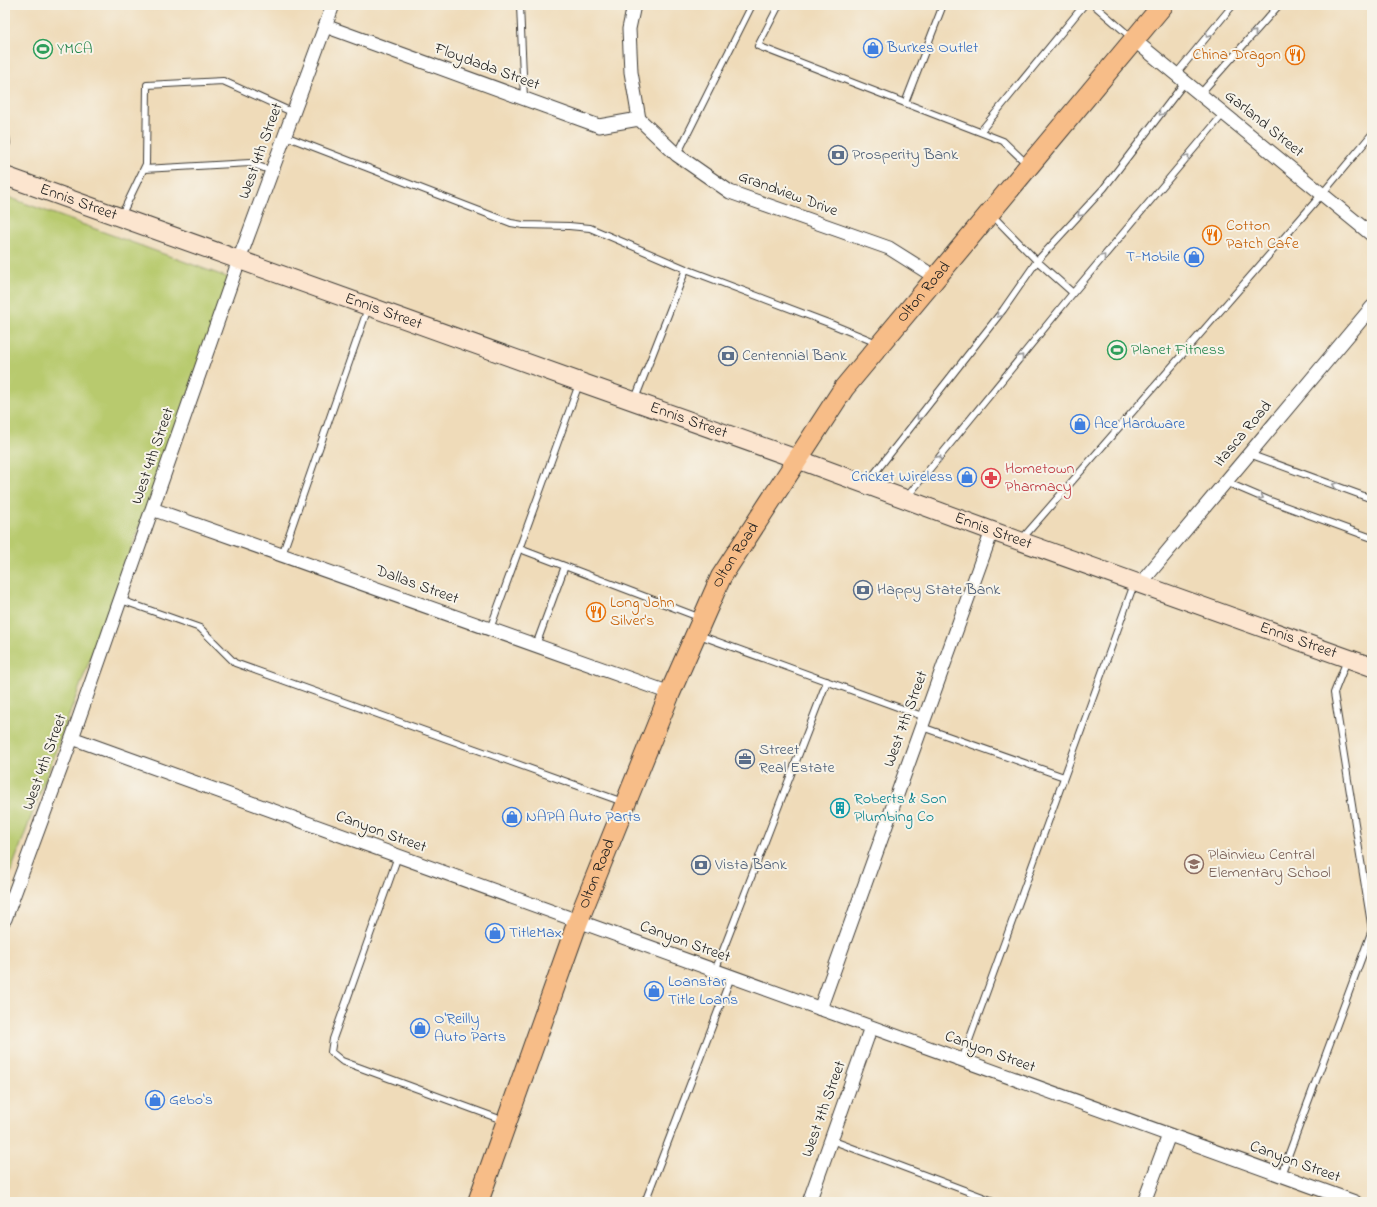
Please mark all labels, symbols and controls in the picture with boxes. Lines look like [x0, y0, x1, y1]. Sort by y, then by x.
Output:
one-way arrow [1205, 30, 1212, 38]
one-way arrow [1249, 31, 1256, 38]
place label: Burkes Outlet [886, 36, 979, 60]
place label: YMCA [57, 37, 93, 61]
street label: Floydada Street [430, 37, 544, 97]
shop icon: Burkes Outlet [862, 37, 884, 59]
sports icon: YMCA [32, 38, 54, 60]
place label: China Dragon [1192, 43, 1281, 67]
restaurant icon: China Dragon [1284, 44, 1306, 66]
street label: Garland Street [1219, 84, 1309, 164]
street label: West 4th Street [232, 99, 290, 203]
one-way arrow [1159, 108, 1166, 115]
place label: Prosperity Bank [852, 143, 959, 167]
bank icon: Prosperity Bank [827, 144, 849, 166]
one-way arrow [1182, 154, 1189, 162]
street label: Grandview Drive [735, 165, 842, 223]
street label: Ennis Street [36, 177, 121, 227]
one-way arrow [1077, 209, 1085, 217]
place label: Cotton Patch Cafe [1226, 214, 1300, 256]
restaurant icon: Cotton Patch Cafe [1201, 224, 1223, 246]
place label: T-Mobile [1126, 245, 1181, 269]
shop icon: T-Mobile [1183, 246, 1205, 268]
one-way arrow [1099, 254, 1106, 261]
street label: Olton Road [891, 256, 957, 328]
street label: Ennis Street [341, 287, 426, 337]
one-way arrow [997, 311, 1004, 318]
place label: Planet Fitness [1131, 338, 1225, 362]
sports icon: Planet Fitness [1106, 339, 1128, 361]
place label: Centennial Bank [742, 344, 848, 368]
bank icon: Centennial Bank [717, 345, 739, 367]
one-way arrow [1016, 354, 1023, 362]
street label: Itasca Road [1208, 395, 1278, 473]
street label: Ennis Street [646, 396, 731, 446]
street label: West 4th Street [125, 404, 181, 508]
place label: Ace Hardware [1094, 412, 1186, 436]
one-way arrow [916, 413, 923, 420]
shop icon: Ace Hardware [1069, 413, 1091, 435]
one-way arrow [934, 455, 941, 462]
place label: Hometown Pharmacy [1005, 457, 1074, 499]
place label: Cricket Wireless [851, 465, 953, 489]
shop icon: Cricket Wireless [956, 466, 978, 488]
pharmacy icon: Hometown Pharmacy [980, 467, 1002, 489]
one-way arrow [1332, 482, 1339, 490]
one-way arrow [1258, 493, 1265, 501]
street label: Ennis Street [951, 506, 1036, 557]
street label: Olton Road [706, 518, 765, 592]
street label: Dallas Street [371, 559, 462, 611]
place label: Happy State Bank [877, 578, 1001, 602]
bank icon: Happy State Bank [852, 579, 874, 601]
place label: Long John Silver's [610, 591, 675, 633]
restaurant icon: Long John Silver's [585, 601, 607, 623]
street label: Ennis Street [1256, 616, 1341, 666]
street label: West 7th Street [877, 667, 935, 771]
street label: West 4th Street [16, 710, 74, 814]
place label: Street Real Estate [759, 738, 836, 780]
office icon: Street Real Estate [734, 748, 756, 770]
place label: Roberts & Son Plumbing Co [854, 787, 947, 829]
building icon: Roberts & Son Plumbing Co [829, 797, 851, 819]
street label: Canyon Street [332, 804, 430, 860]
place label: NAPA Auto Parts [526, 805, 641, 829]
shop icon: NAPA Auto Parts [501, 806, 523, 828]
street label: Olton Road [572, 835, 622, 913]
place label: Plainview Central Elementary School [1208, 843, 1331, 885]
place label: Vista Bank [714, 853, 788, 877]
school or university icon: Plainview Central Elementary School [1183, 853, 1205, 875]
bank icon: Vista Bank [690, 854, 712, 876]
street label: Canyon Street [636, 914, 734, 970]
place label: TitleMax [509, 921, 562, 945]
shop icon: TitleMax [484, 922, 506, 944]
place label: Loanstar Title Loans [668, 970, 738, 1012]
shop icon: Loanstar Title Loans [643, 980, 665, 1002]
place label: O'Reilly Auto Parts [434, 1007, 506, 1049]
shop icon: O'Reilly Auto Parts [409, 1017, 431, 1039]
street label: Canyon Street [941, 1024, 1039, 1080]
street label: West 7th Street [795, 1057, 853, 1161]
place label: Gebo's [169, 1088, 213, 1112]
shop icon: Gebo's [144, 1089, 166, 1111]
street label: Canyon Street [1246, 1134, 1344, 1190]

